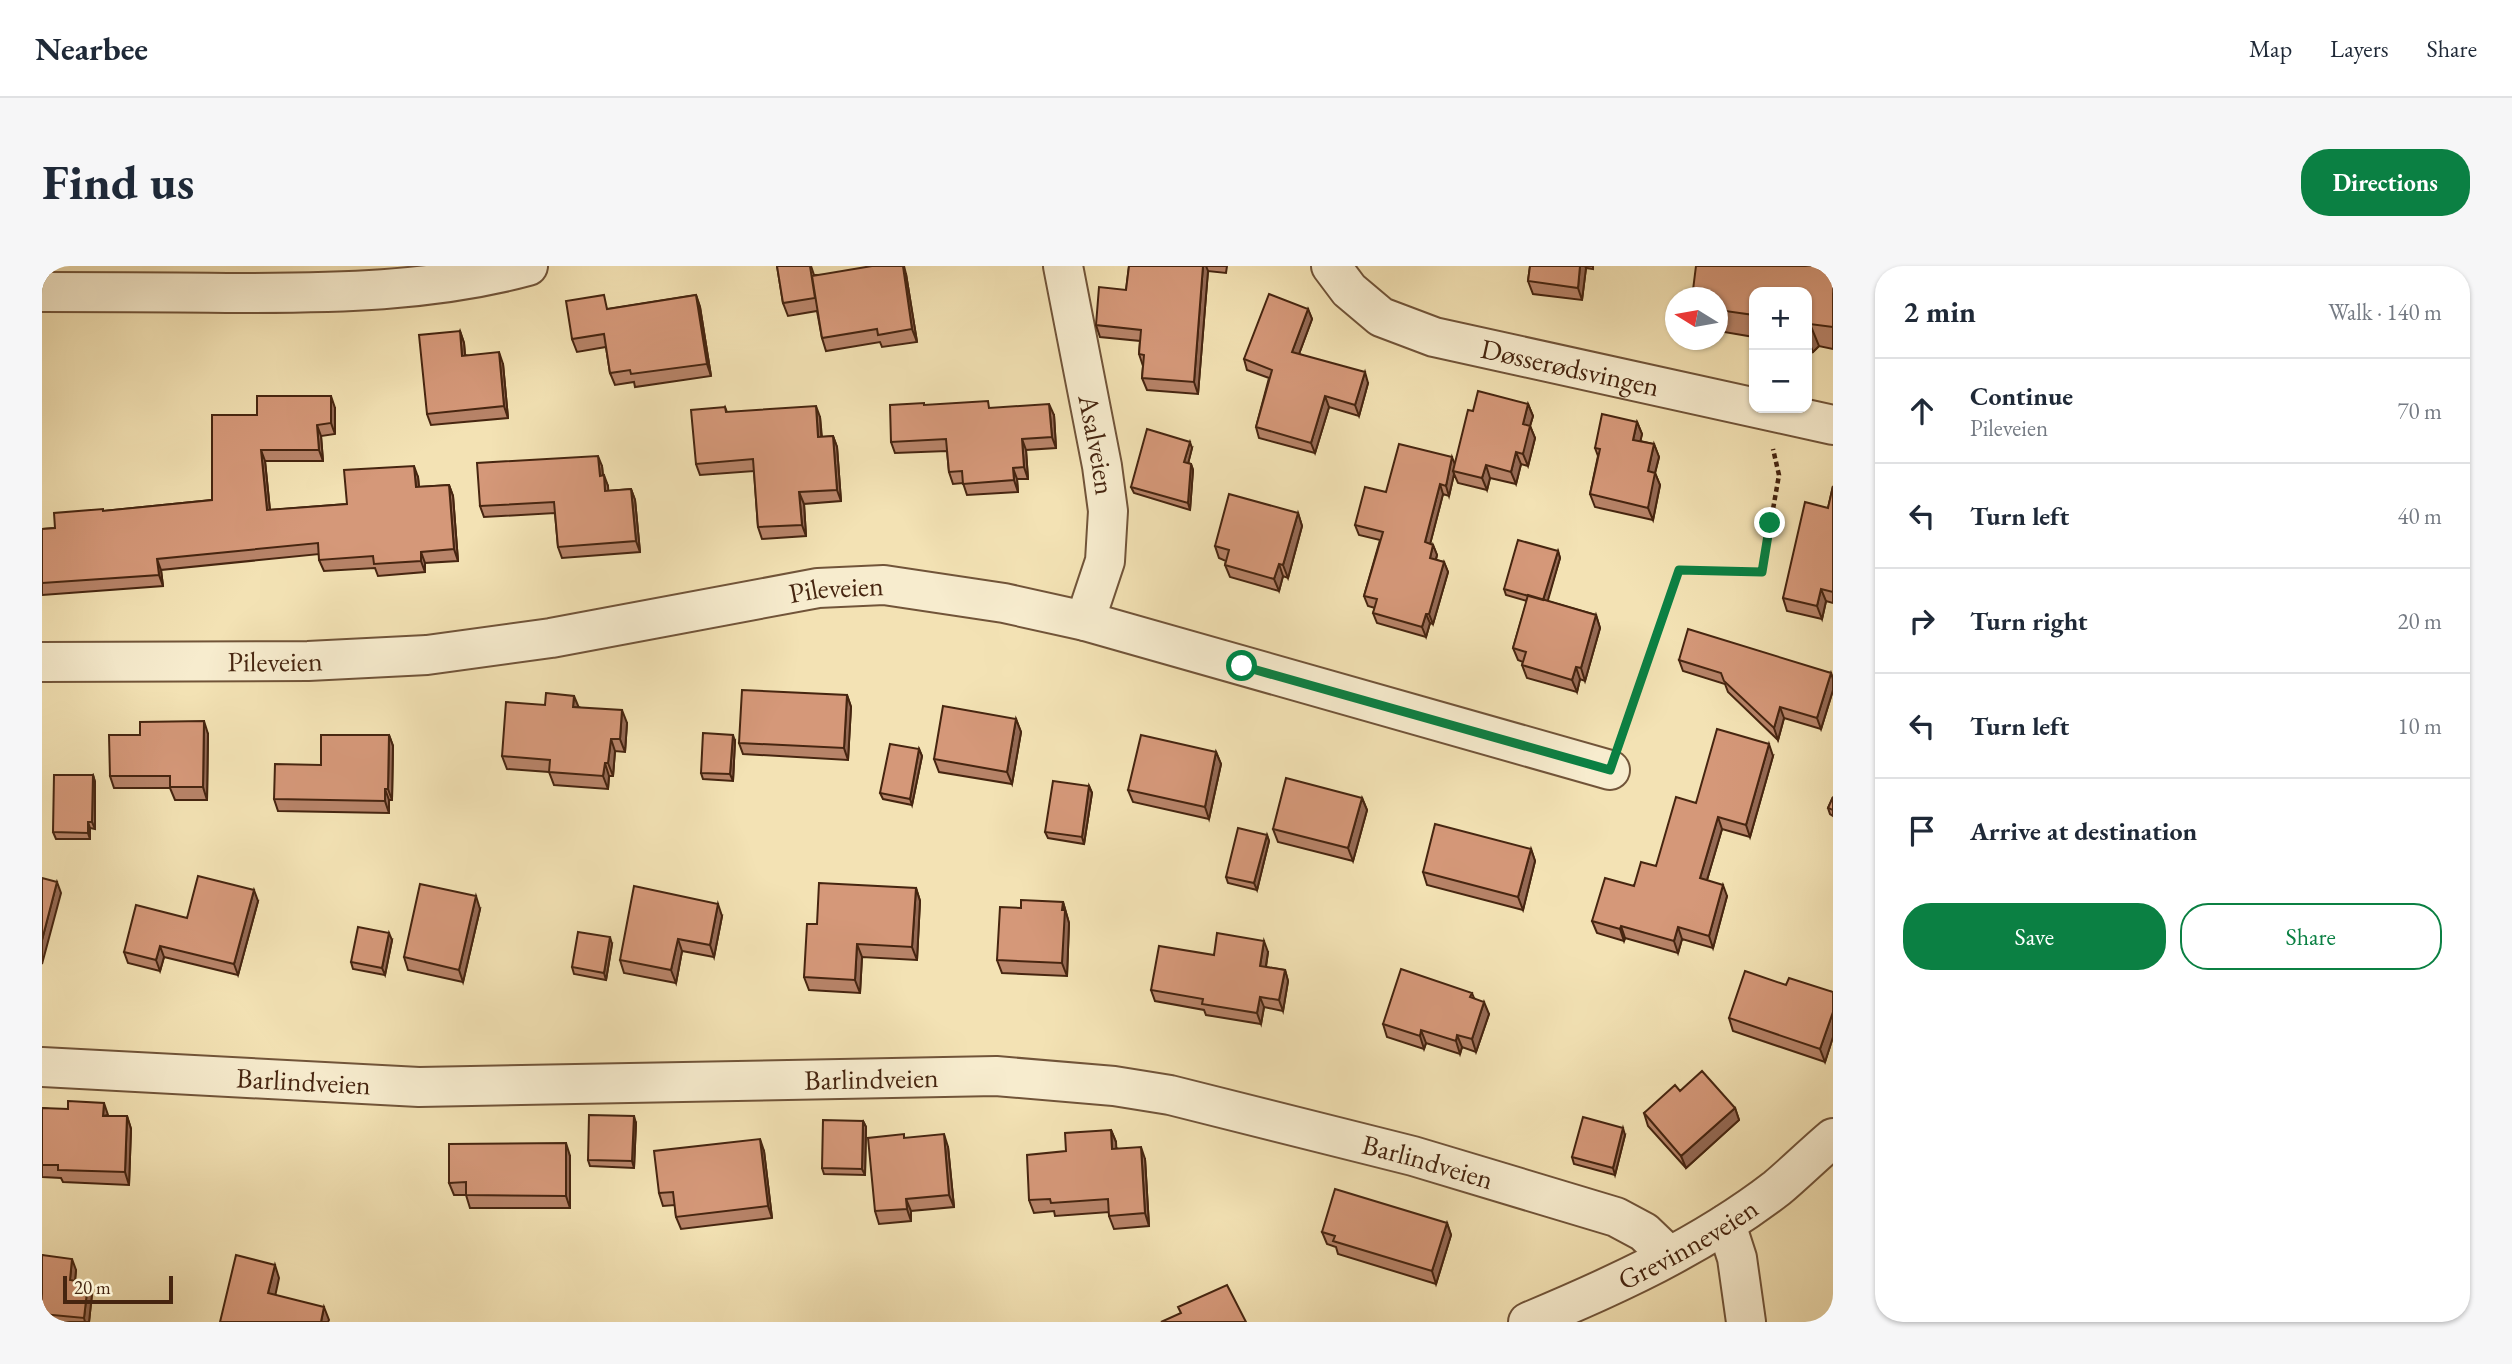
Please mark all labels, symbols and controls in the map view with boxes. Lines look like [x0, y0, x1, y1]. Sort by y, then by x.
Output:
text: Nearbee [35, 27, 148, 70]
text: Map [2249, 33, 2292, 64]
text: Layers [2330, 33, 2389, 64]
text: Share [2427, 33, 2477, 64]
button: Directions [2301, 149, 2470, 216]
text: Find us [42, 150, 194, 214]
north arrow [1665, 287, 1728, 350]
map controls [1749, 287, 1812, 413]
button: + [1749, 287, 1812, 350]
text: 2 min [1903, 292, 1976, 331]
text: Walk · 140 m [2328, 297, 2442, 327]
street label: Døsserødsvingen [1478, 330, 1663, 404]
button: − [1749, 350, 1812, 413]
text: Continue [1970, 379, 2073, 413]
street label: Asalveien [1070, 390, 1124, 497]
icon: ahead [1903, 392, 1941, 430]
text: 70 m [2397, 396, 2442, 426]
text: Pileveien [1970, 413, 2048, 443]
icon: left [1903, 497, 1941, 535]
text: Turn left [1970, 499, 2069, 533]
text: 40 m [2397, 501, 2442, 531]
route end [1754, 507, 1785, 538]
street label: Pileveien [786, 567, 885, 611]
icon: right [1903, 602, 1941, 640]
text: Turn right [1970, 604, 2088, 638]
text: 20 m [2397, 606, 2442, 636]
street label: Pileveien [227, 642, 324, 679]
route start [1226, 650, 1257, 681]
icon: left [1903, 707, 1941, 745]
text: Turn left [1970, 709, 2069, 743]
text: 10 m [2397, 711, 2442, 741]
icon: arrive [1903, 812, 1941, 850]
text: Arrive at destination [1970, 814, 2197, 848]
button: Save [1903, 903, 2166, 970]
button: Share [2180, 903, 2442, 970]
street label: Barlindveien [235, 1059, 372, 1102]
street label: Barlindveien [804, 1059, 939, 1098]
street label: Barlindveien [1359, 1126, 1498, 1197]
street label: Grevinneveien [1612, 1190, 1765, 1298]
scale bar [63, 1273, 173, 1305]
text: 20 m [74, 1275, 111, 1300]

